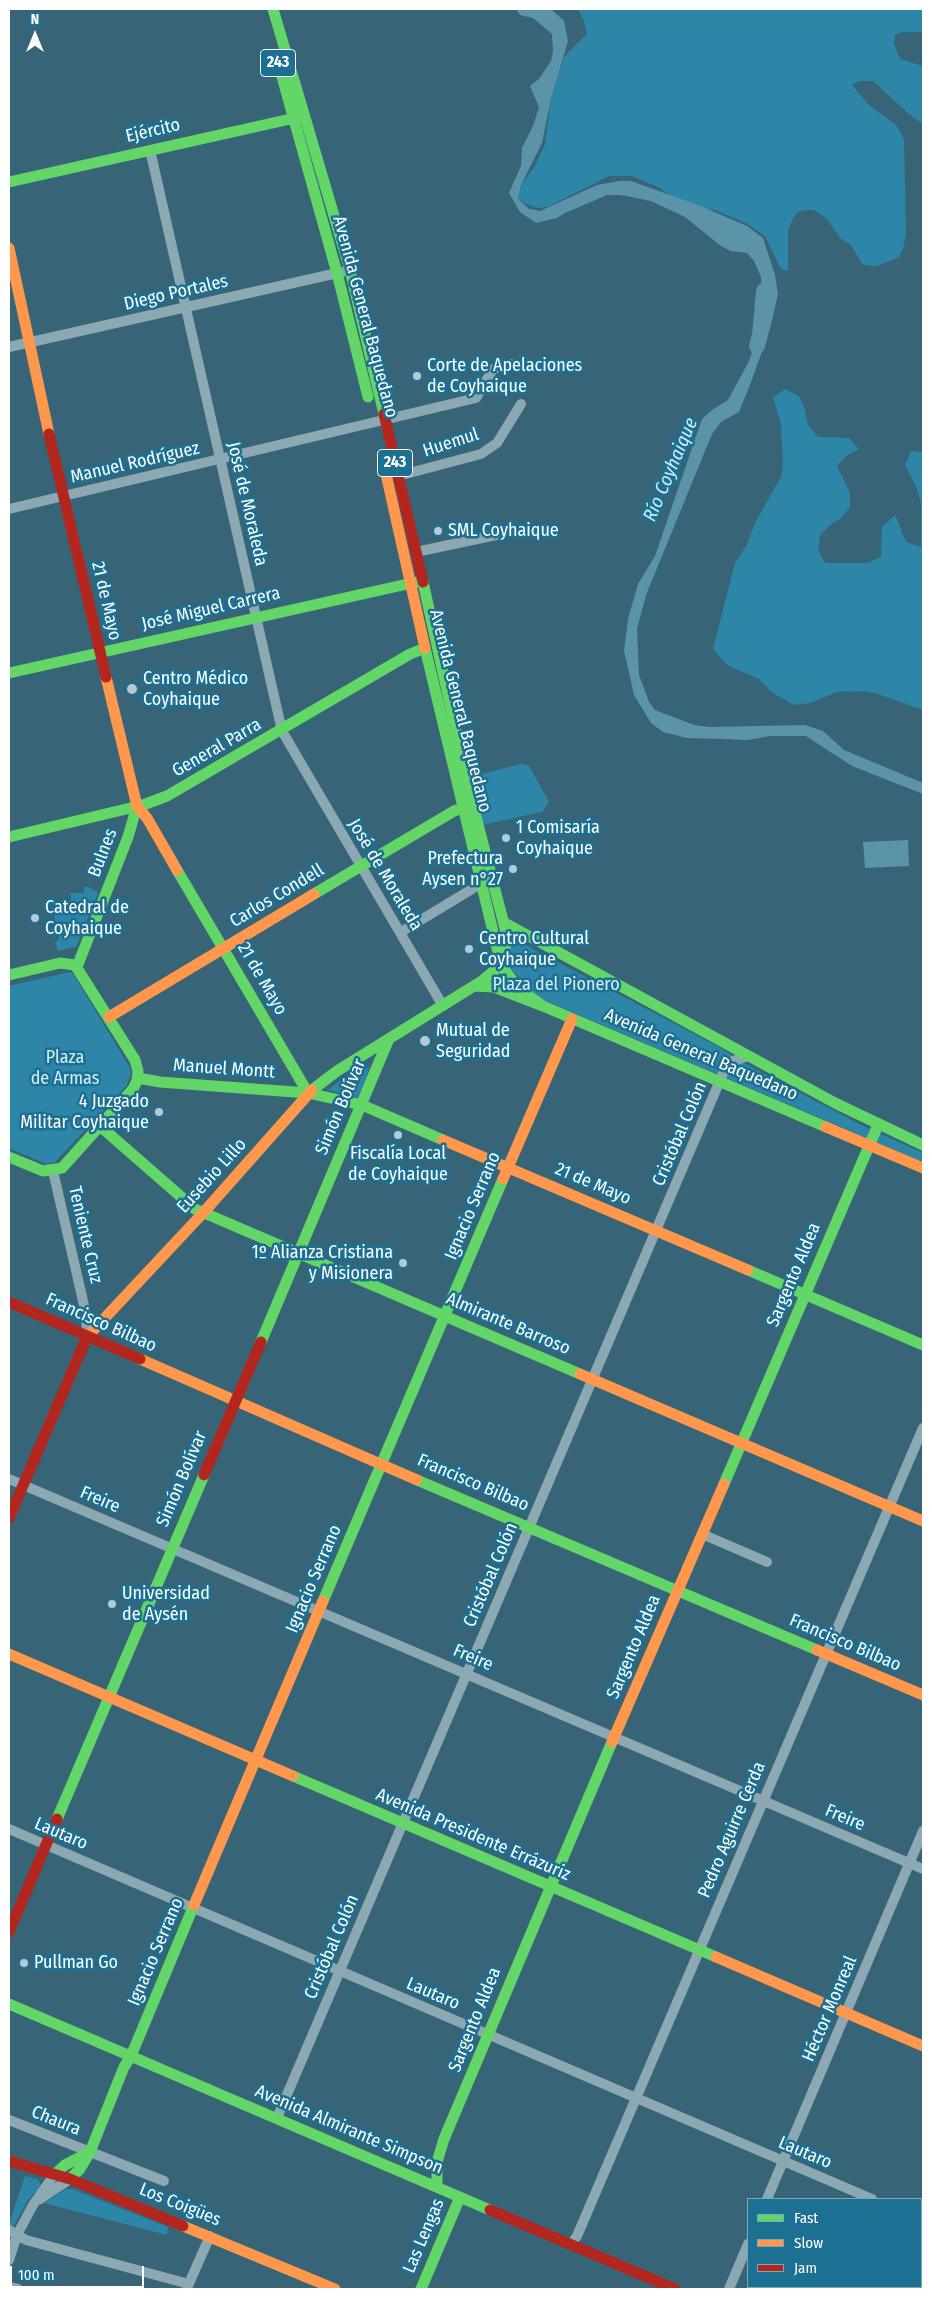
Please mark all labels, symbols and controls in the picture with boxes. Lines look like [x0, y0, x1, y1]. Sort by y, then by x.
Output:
north arrow [10, 10, 60, 60]
text: N [31, 11, 39, 28]
road number: 243 [260, 49, 296, 76]
street label: Ejército [124, 114, 182, 148]
street label: Avenida General Baquedano [328, 214, 402, 420]
street label: Diego Portales [122, 271, 230, 315]
place label: Corte de Apelaciones de Coyhaique [427, 355, 582, 398]
marker: Corte de Apelaciones de Coyhaique [411, 370, 423, 382]
water label: Río Coyhaique [639, 415, 703, 525]
street label: Huemul [420, 424, 482, 462]
street label: Manuel Rodríguez [69, 438, 201, 488]
street label: José de Moraleda [222, 440, 272, 568]
road number: 243 [378, 449, 412, 476]
place label: SML Coyhaique [448, 520, 559, 542]
marker: SML Coyhaique [432, 525, 444, 537]
street label: 21 de Mayo [86, 559, 126, 643]
street label: José Miguel Carrera [140, 583, 282, 635]
street label: Avenida General Baquedano [424, 607, 496, 815]
place label: Centro Médico Coyhaique [143, 668, 248, 711]
marker: Centro Médico Coyhaique [125, 682, 139, 696]
street label: General Parra [169, 714, 265, 782]
street label: José de Moraleda [343, 815, 427, 935]
place label: 1 Comisaría Coyhaique [516, 817, 600, 860]
street label: Bulnes [84, 826, 122, 880]
marker: 1 Comisaría Coyhaique [500, 832, 512, 844]
place label: Prefectura Aysen n°27 [422, 848, 503, 891]
street label: Carlos Condell [226, 859, 328, 933]
marker: Prefectura Aysen n°27 [507, 863, 519, 875]
place label: Catedral de Coyhaique [45, 897, 129, 940]
marker: Catedral de Coyhaique [29, 912, 41, 924]
place label: Centro Cultural Coyhaique [479, 928, 589, 971]
street label: 21 de Mayo [233, 939, 291, 1019]
marker: Centro Cultural Coyhaique [463, 943, 475, 955]
park label: Plaza del Pionero [492, 974, 620, 996]
street label: Avenida General Baquedano [601, 1004, 801, 1106]
place label: Mutual de Seguridad [436, 1020, 510, 1062]
marker: Mutual de Seguridad [418, 1034, 432, 1048]
park label: Plaza de Armas [31, 1047, 99, 1090]
street label: Manuel Montt [172, 1055, 276, 1083]
street label: Simón Bolívar [311, 1056, 371, 1158]
street label: Cristóbal Colón [648, 1079, 712, 1189]
place label: 4 Juzgado Militar Coyhaique [20, 1091, 149, 1134]
marker: 4 Juzgado Militar Coyhaique [153, 1106, 165, 1118]
marker: Fiscalía Local de Coyhaique [392, 1129, 404, 1141]
street label: Eusebio Lillo [173, 1134, 251, 1218]
place label: Fiscalía Local de Coyhaique [348, 1143, 448, 1186]
street label: Ignacio Serrano [441, 1149, 505, 1263]
street label: 21 de Mayo [552, 1158, 634, 1210]
street label: Teniente Cruz [63, 1184, 107, 1286]
street label: Sargento Aldea [762, 1220, 826, 1330]
place label: 1º Alianza Cristiana y Misionera [252, 1242, 393, 1284]
marker: 1º Alianza Cristiana y Misionera [397, 1257, 409, 1269]
street label: Almirante Barroso [443, 1288, 573, 1360]
street label: Francisco Bilbao [42, 1289, 160, 1357]
street label: Simón Bolívar [152, 1428, 212, 1530]
street label: Francisco Bilbao [414, 1450, 532, 1516]
street label: Freire [77, 1482, 123, 1518]
street label: Cristóbal Colón [459, 1520, 523, 1630]
street label: Ignacio Serrano [282, 1522, 346, 1636]
place label: Universidad de Aysén [122, 1583, 210, 1626]
street label: Sargento Aldea [602, 1592, 666, 1702]
marker: Universidad de Aysén [106, 1598, 118, 1610]
street label: Francisco Bilbao [786, 1610, 904, 1676]
street label: Freire [450, 1640, 496, 1676]
street label: Pedro Aguirre Cerda [694, 1759, 770, 1901]
street label: Avenida Presidente Errázuriz [373, 1784, 573, 1886]
street label: Freire [822, 1800, 868, 1836]
street label: Lautaro [31, 1813, 91, 1855]
street label: Cristóbal Colón [300, 1892, 364, 2002]
street label: Ignacio Serrano [124, 1895, 188, 2009]
place label: Pullman Go [34, 1952, 118, 1974]
street label: Héctor Monreal [798, 1953, 862, 2065]
marker: Pullman Go [18, 1957, 30, 1969]
street label: Sargento Aldea [444, 1965, 506, 2075]
street label: Lautaro [403, 1973, 463, 2015]
street label: Avenida Almirante Simpson [252, 2081, 446, 2179]
street label: Chaura [28, 2101, 84, 2141]
street label: Lautaro [775, 2132, 835, 2174]
street label: Los Coigües [136, 2179, 224, 2231]
street label: Las Lengas [399, 2195, 449, 2277]
legend [747, 2198, 922, 2288]
text: Fast [794, 2209, 818, 2227]
text: Slow [794, 2234, 823, 2252]
scale bar [12, 2256, 146, 2288]
text: Jam [794, 2259, 817, 2277]
text: 100 m [18, 2266, 55, 2284]

